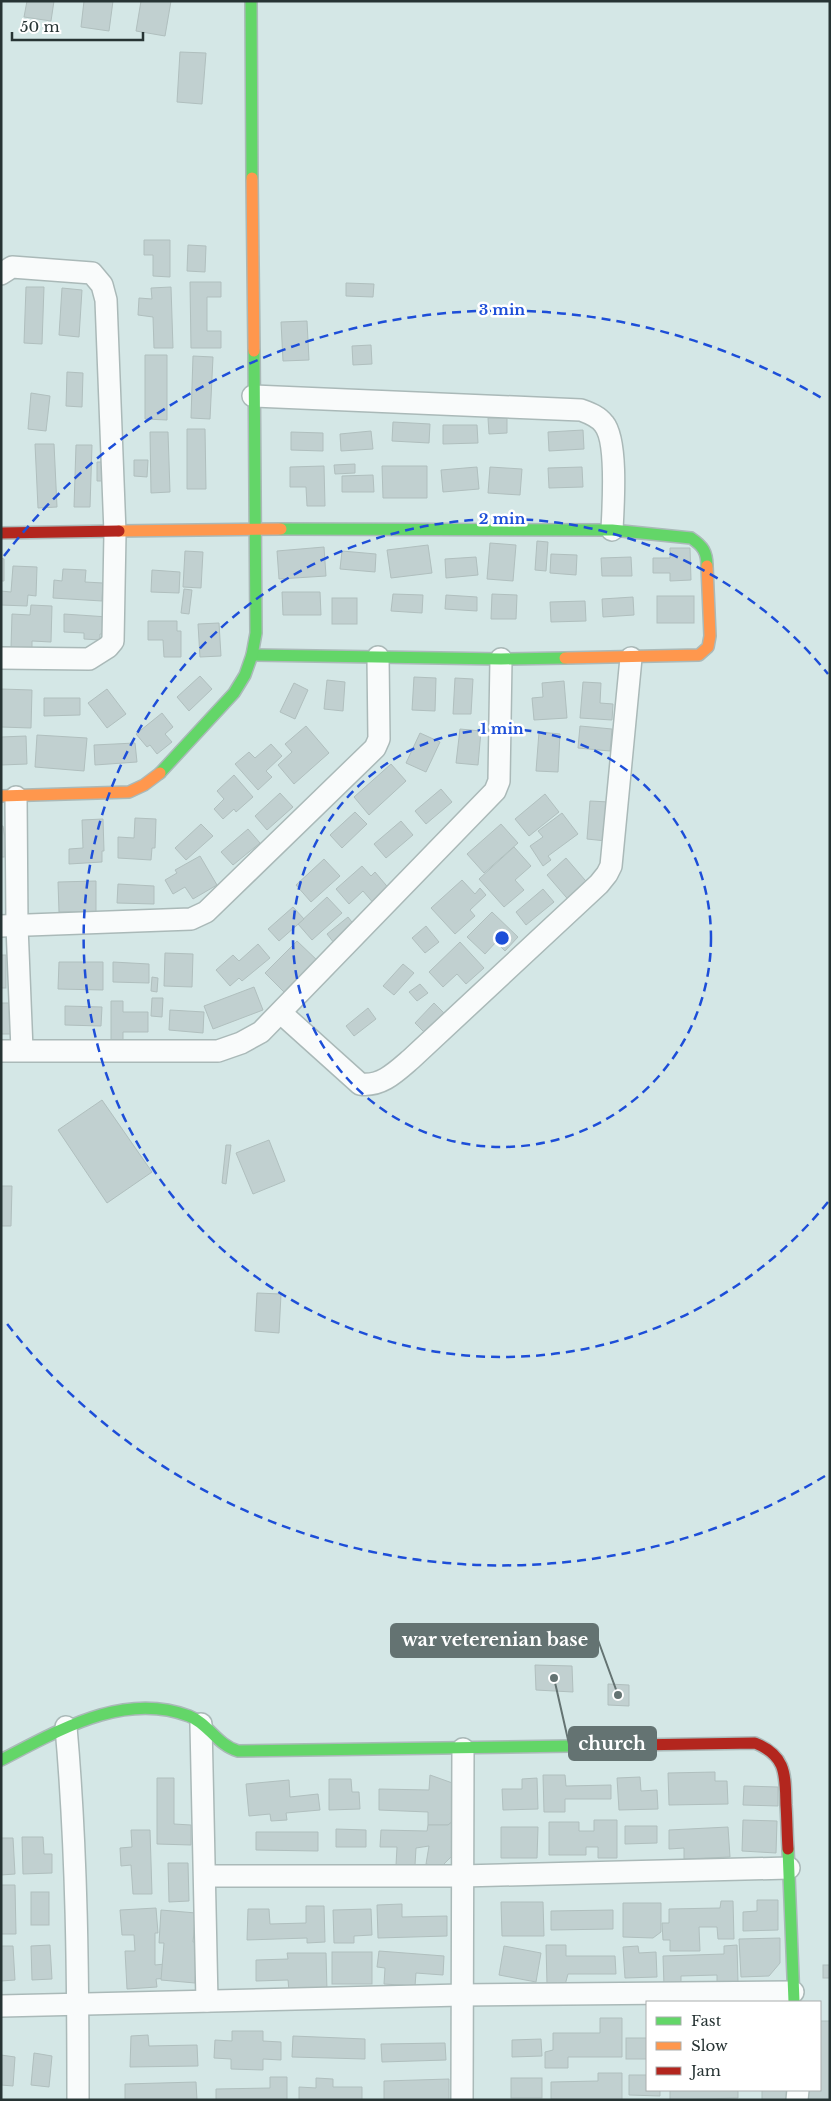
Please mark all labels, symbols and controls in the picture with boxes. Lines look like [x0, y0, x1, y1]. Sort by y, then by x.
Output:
scale bar [12, 10, 144, 42]
text: 50 m [20, 17, 60, 36]
text: 3 min [479, 300, 525, 319]
text: 2 min [479, 509, 525, 528]
text: 1 min [480, 719, 524, 738]
centre of rings [493, 929, 511, 947]
callout: war veterenian base [391, 1624, 598, 1657]
text: war veterenian base [402, 1629, 588, 1651]
callout: church [569, 1727, 656, 1760]
text: church [578, 1733, 646, 1755]
legend [646, 2001, 821, 2091]
text: Fast [691, 2011, 722, 2030]
text: Slow [691, 2036, 728, 2055]
text: Jam [689, 2061, 721, 2080]

